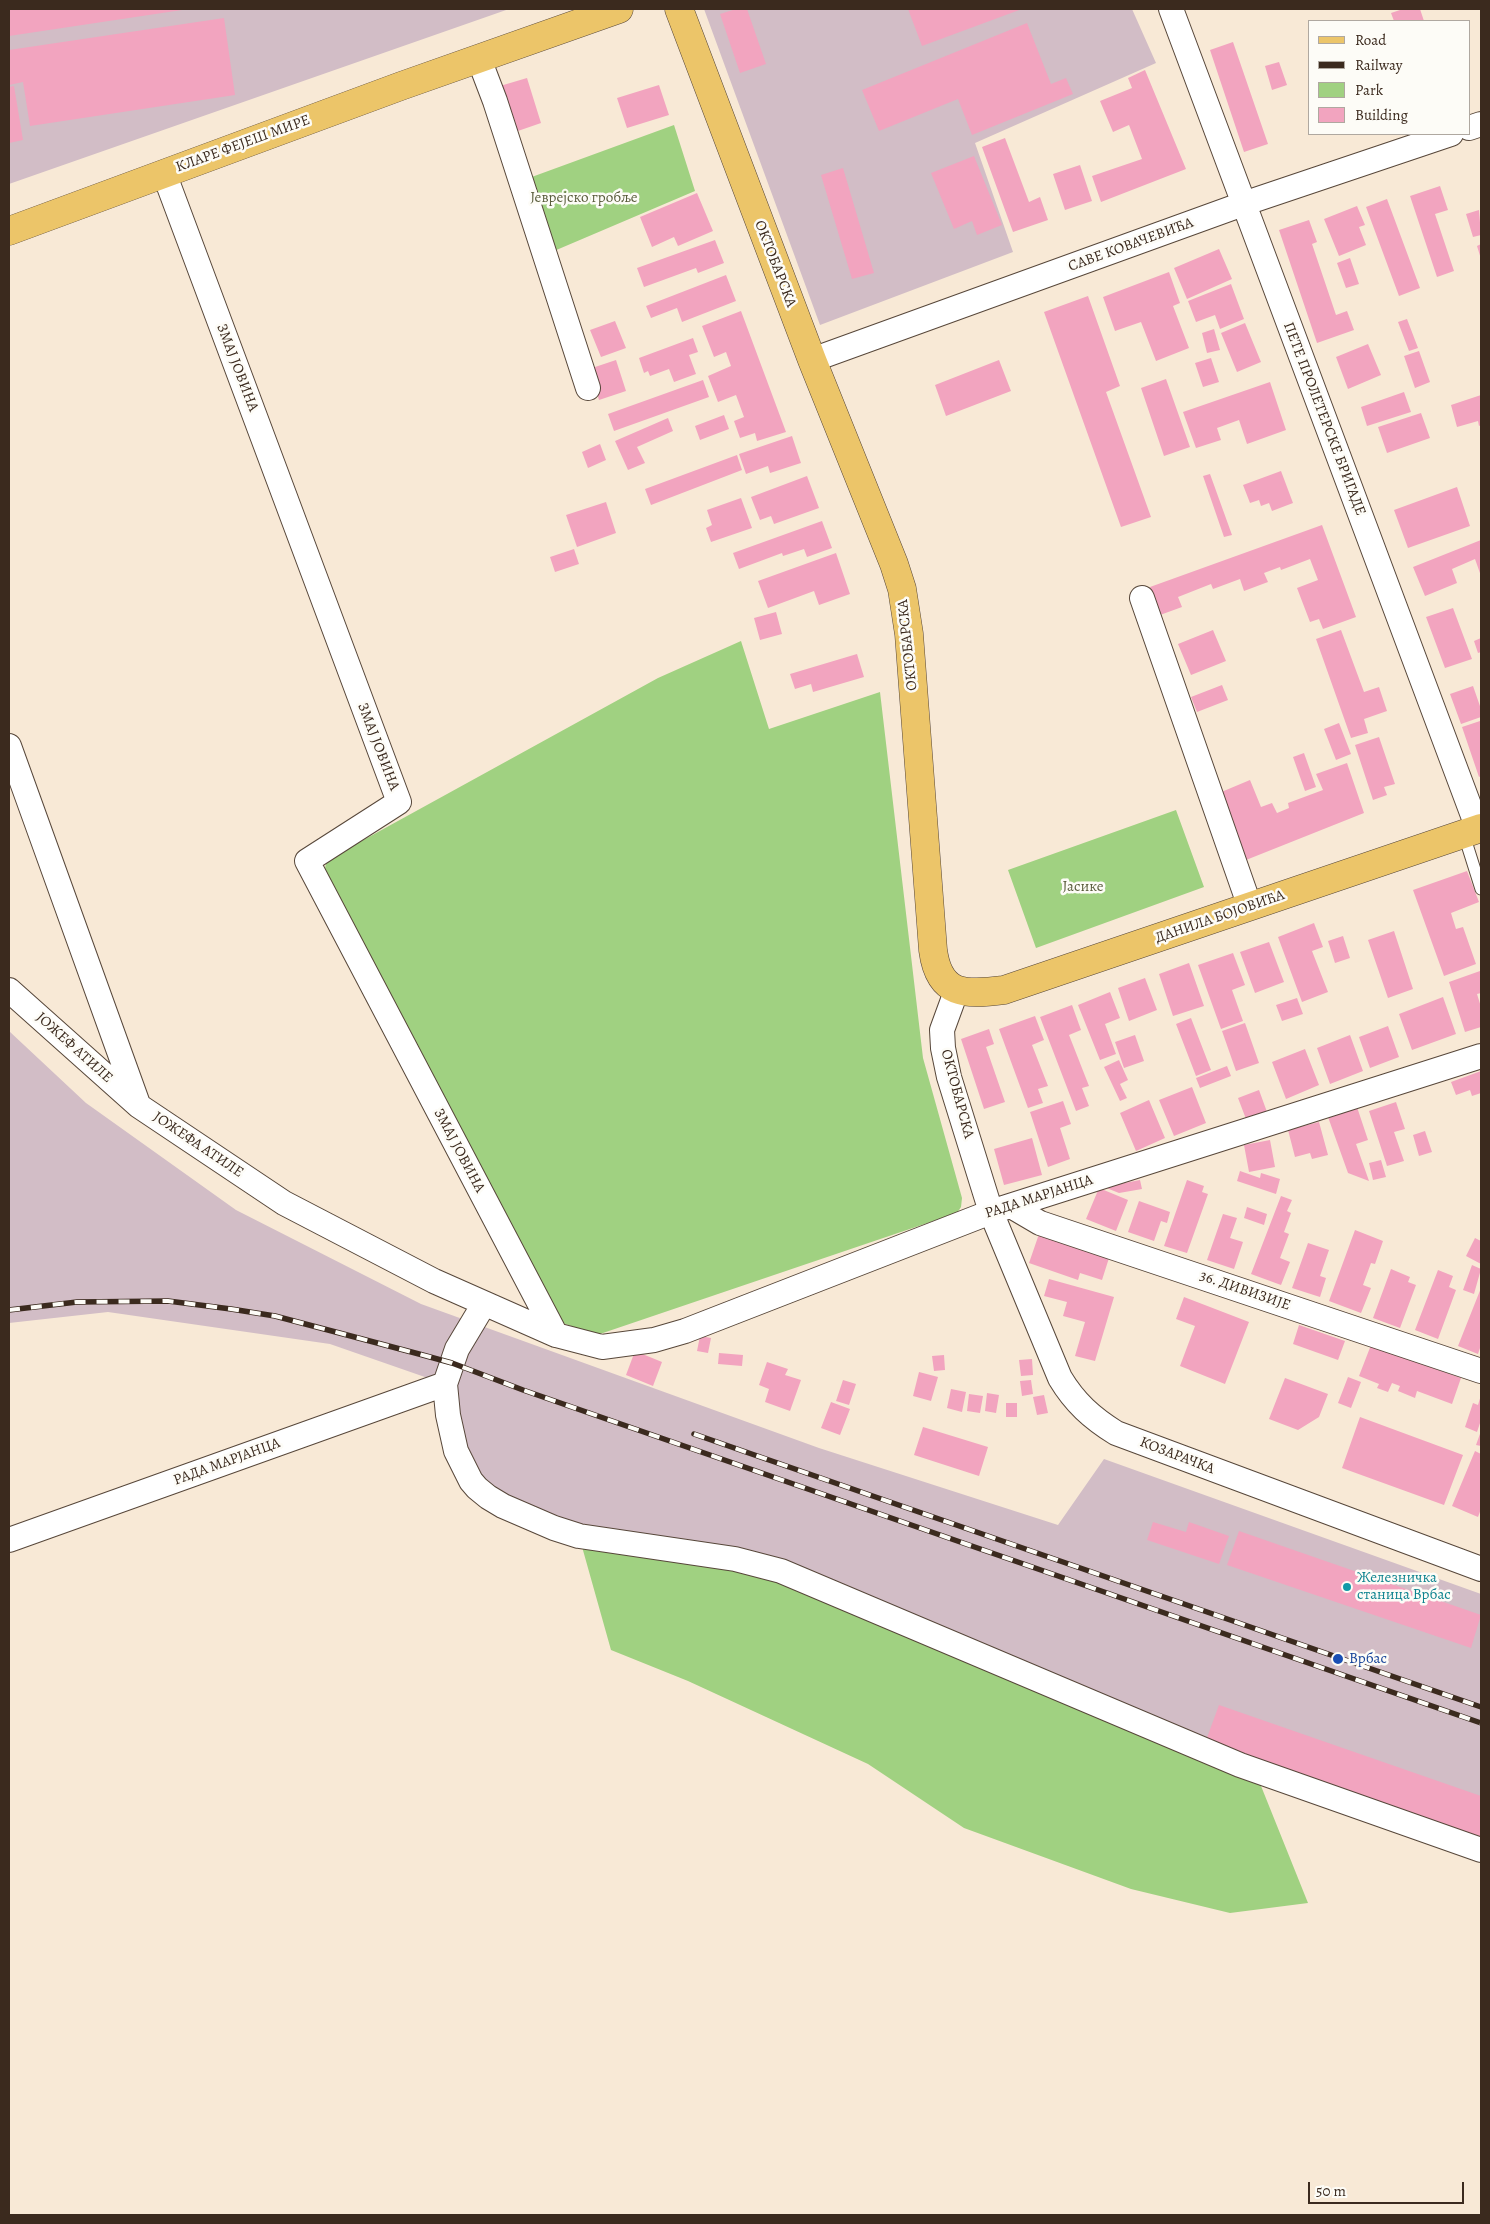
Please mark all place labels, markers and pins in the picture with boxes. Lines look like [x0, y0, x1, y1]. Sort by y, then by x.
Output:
place label: Железничка станица Врбас [1357, 1569, 1451, 1604]
marker: Железничка станица Врбас [1341, 1581, 1353, 1593]
place label: Врбас [1349, 1650, 1387, 1668]
marker: Врбас [1331, 1652, 1345, 1666]

